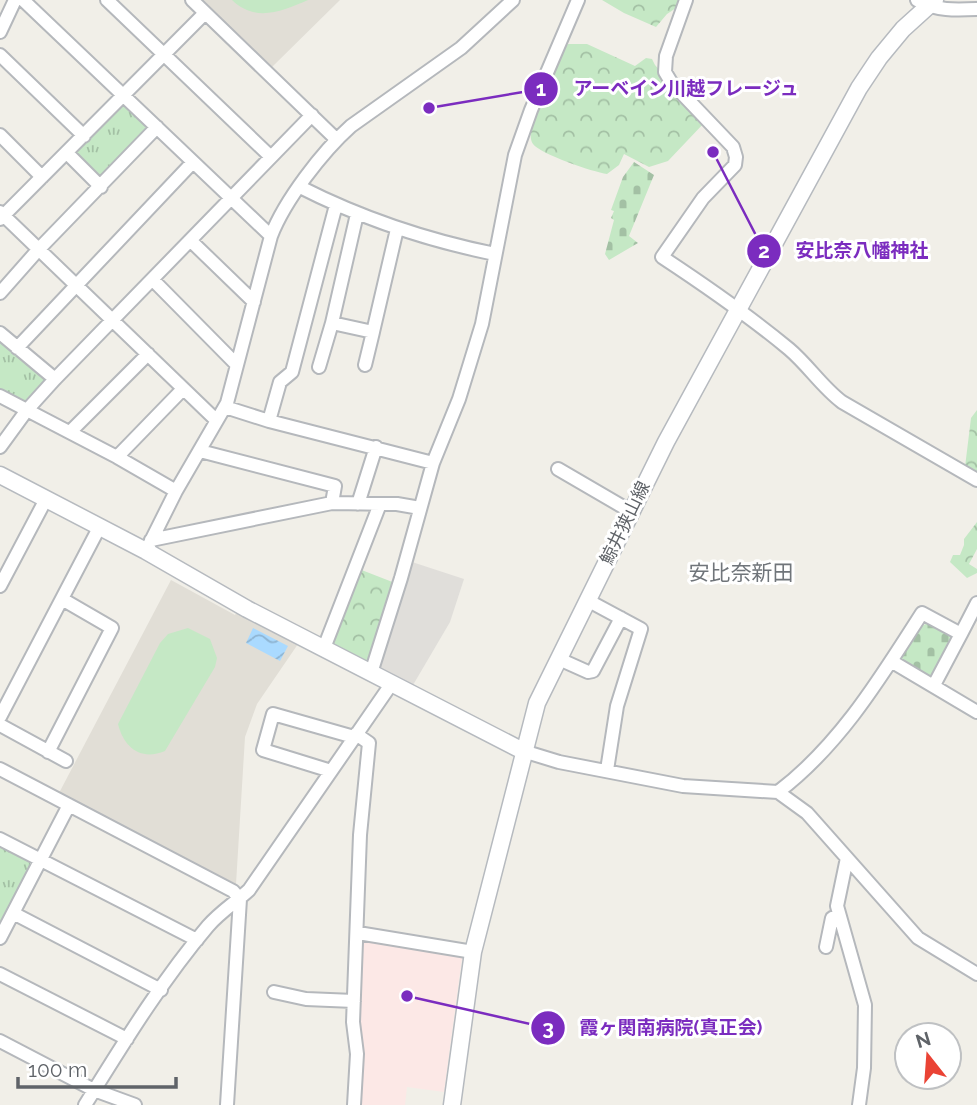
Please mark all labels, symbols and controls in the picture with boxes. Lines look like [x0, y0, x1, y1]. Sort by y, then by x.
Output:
callout: アーベイン川越フレージュ [524, 69, 814, 109]
text: 1 [536, 76, 546, 101]
text: アーベイン川越フレージュ [573, 77, 799, 99]
callout: 安比奈八幡神社 [747, 231, 943, 271]
text: 2 [758, 238, 770, 263]
text: 安比奈八幡神社 [795, 239, 929, 261]
street label: 鯨井狭山線 [595, 478, 654, 568]
district label: 安比奈新田 [689, 560, 794, 585]
callout: 霞ヶ関南病院(真正会) [531, 1008, 776, 1048]
text: 3 [542, 1015, 554, 1040]
text: 霞ヶ関南病院(真正会) [580, 1016, 763, 1038]
north arrow [893, 1021, 963, 1091]
text: N [913, 1027, 933, 1052]
scale bar [18, 1046, 175, 1090]
text: 100 m [28, 1057, 87, 1082]

